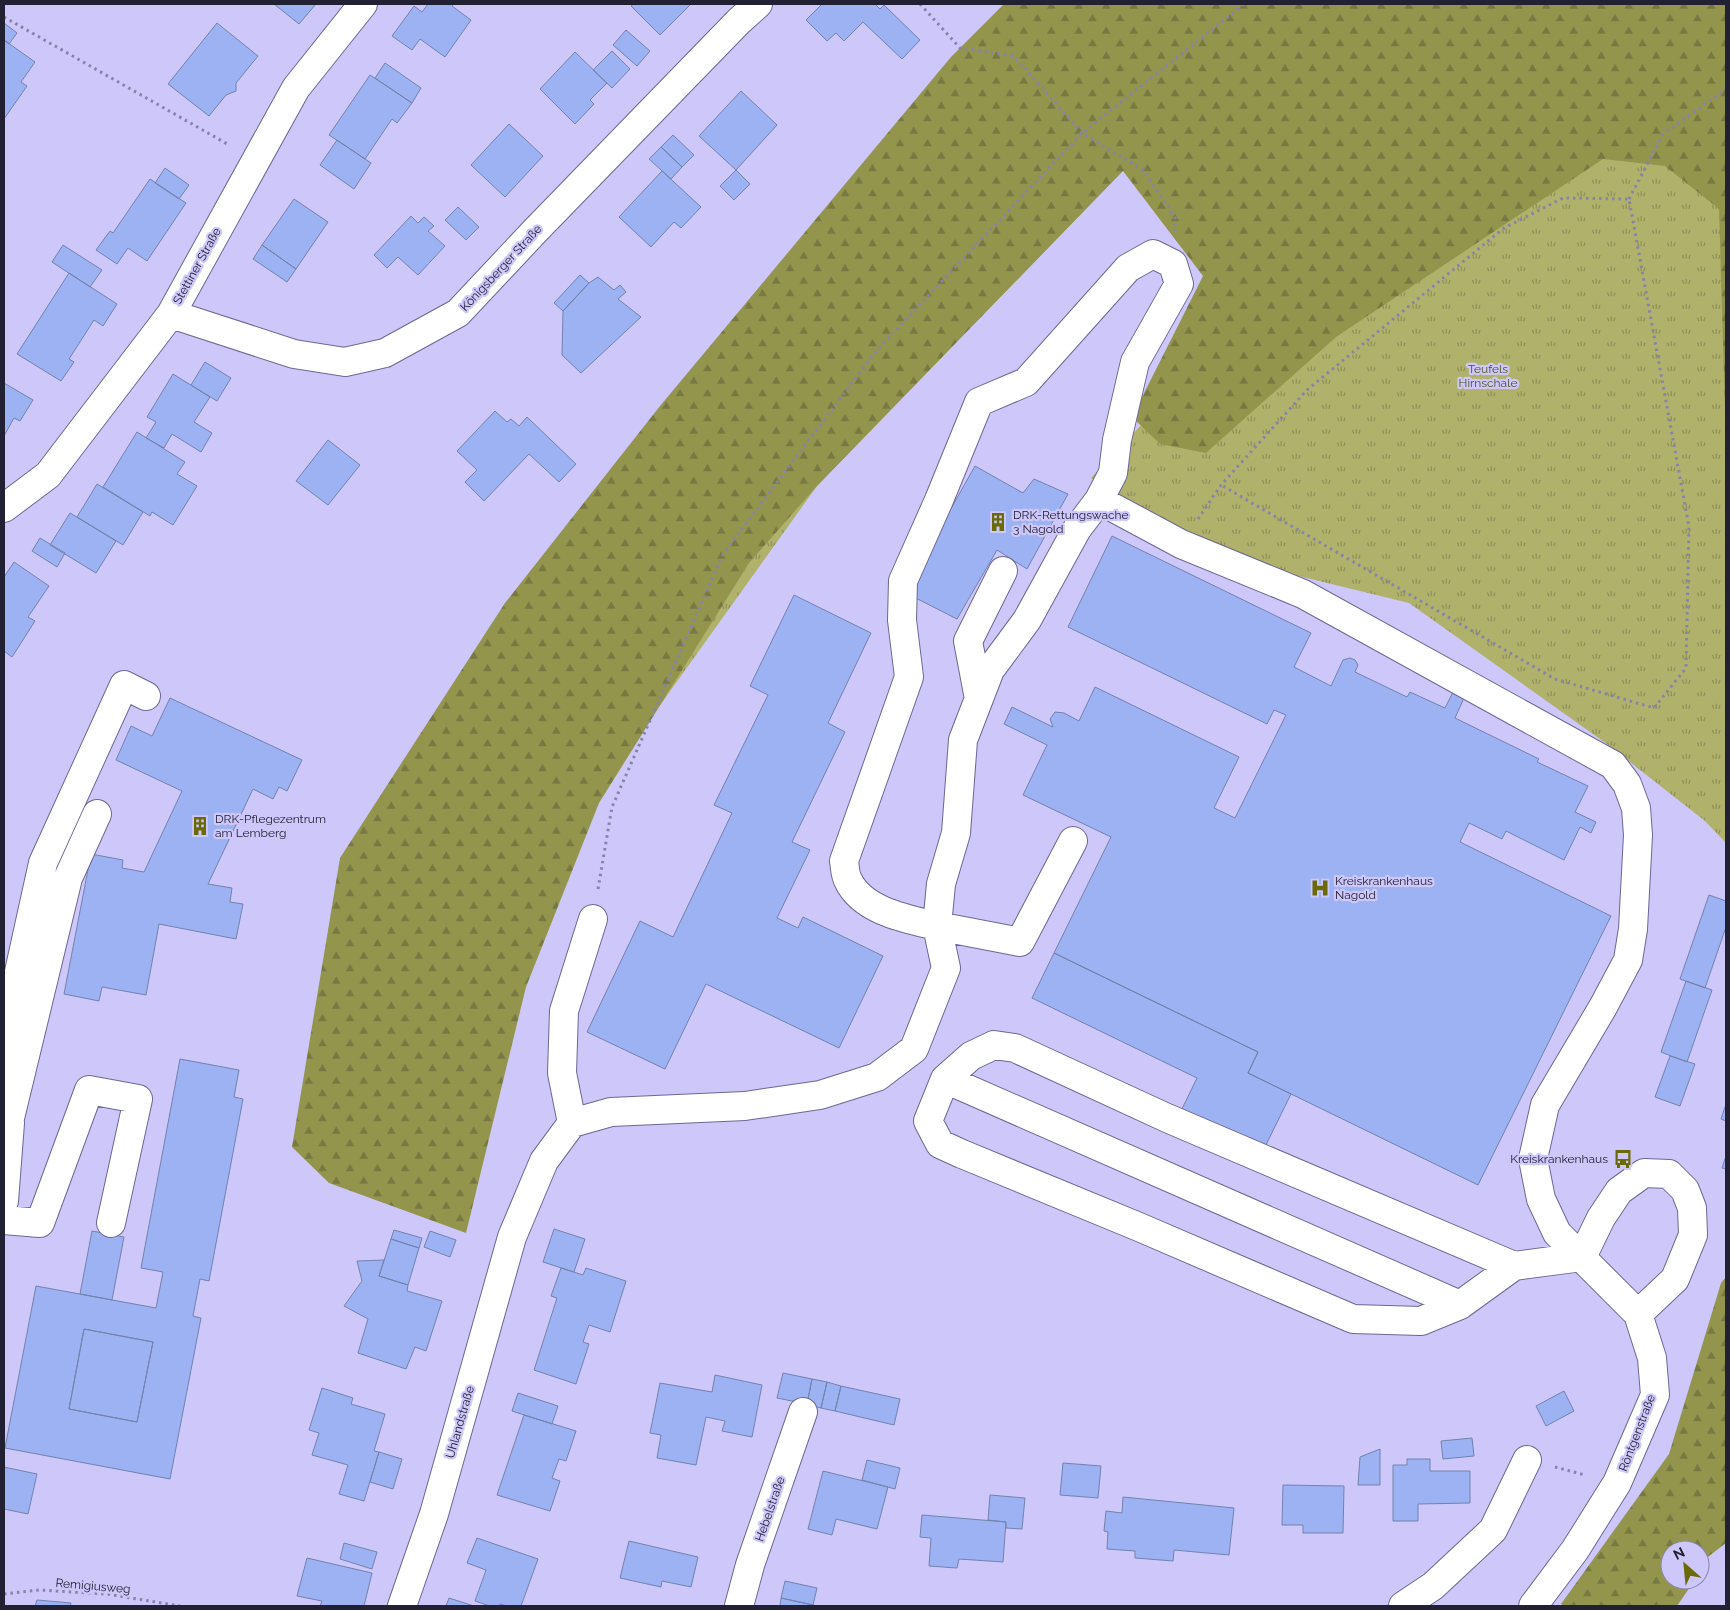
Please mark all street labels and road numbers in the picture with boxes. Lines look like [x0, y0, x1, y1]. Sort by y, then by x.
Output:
street label: Königsberger Straße [457, 222, 545, 314]
street label: Stettiner Straße [170, 225, 224, 307]
street label: Uhlandstraße [443, 1384, 477, 1460]
street label: Röntgenstraße [1616, 1393, 1658, 1473]
street label: Hebelstraße [752, 1475, 788, 1543]
street label: Remigiusweg [55, 1576, 131, 1596]

